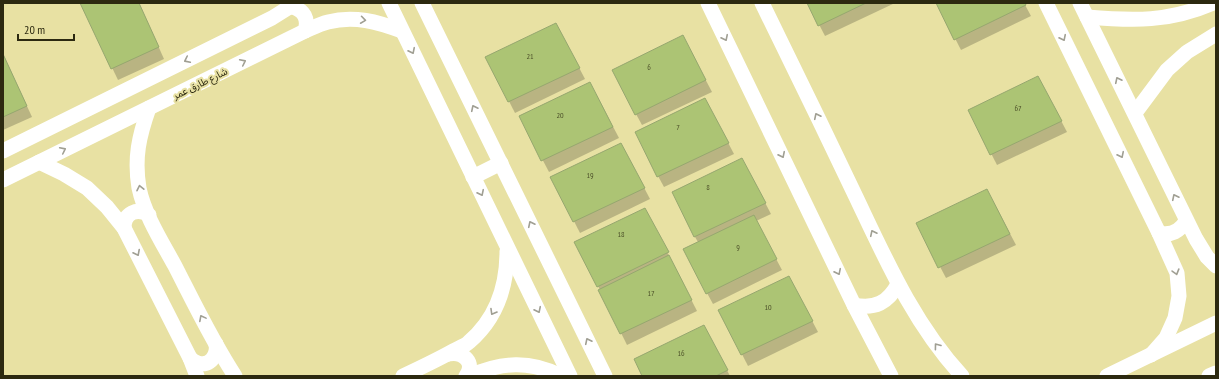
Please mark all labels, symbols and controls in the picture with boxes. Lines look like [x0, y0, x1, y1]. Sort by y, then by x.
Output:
one-way arrow [360, 15, 366, 24]
scale bar [18, 16, 74, 42]
text: 20 m [24, 22, 45, 37]
one-way arrow [720, 34, 728, 41]
one-way arrow [1058, 34, 1066, 41]
one-way arrow [407, 46, 415, 54]
house number: 21 [526, 51, 534, 61]
one-way arrow [184, 55, 192, 63]
one-way arrow [238, 59, 246, 67]
house number: 6 [647, 62, 651, 72]
street label: شارع طارق عمر [170, 65, 230, 104]
one-way arrow [1115, 77, 1123, 84]
house number: 67 [1014, 103, 1022, 113]
one-way arrow [471, 104, 478, 112]
house number: 20 [556, 110, 564, 120]
one-way arrow [814, 113, 822, 121]
house number: 7 [676, 122, 680, 132]
one-way arrow [59, 147, 66, 155]
one-way arrow [1116, 150, 1124, 158]
one-way arrow [777, 151, 784, 158]
house number: 19 [586, 170, 594, 180]
house number: 8 [706, 182, 710, 192]
one-way arrow [137, 185, 145, 191]
one-way arrow [476, 189, 484, 196]
one-way arrow [1172, 193, 1180, 201]
one-way arrow [528, 221, 536, 229]
house number: 18 [617, 229, 625, 239]
one-way arrow [870, 230, 878, 238]
house number: 9 [736, 242, 740, 252]
one-way arrow [132, 249, 139, 256]
one-way arrow [833, 268, 841, 275]
one-way arrow [1171, 268, 1180, 275]
house number: 17 [647, 288, 655, 298]
house number: 10 [764, 302, 772, 312]
one-way arrow [533, 306, 541, 313]
one-way arrow [490, 308, 498, 315]
one-way arrow [199, 314, 207, 322]
one-way arrow [585, 338, 593, 345]
one-way arrow [935, 344, 942, 351]
house number: 16 [677, 348, 685, 358]

